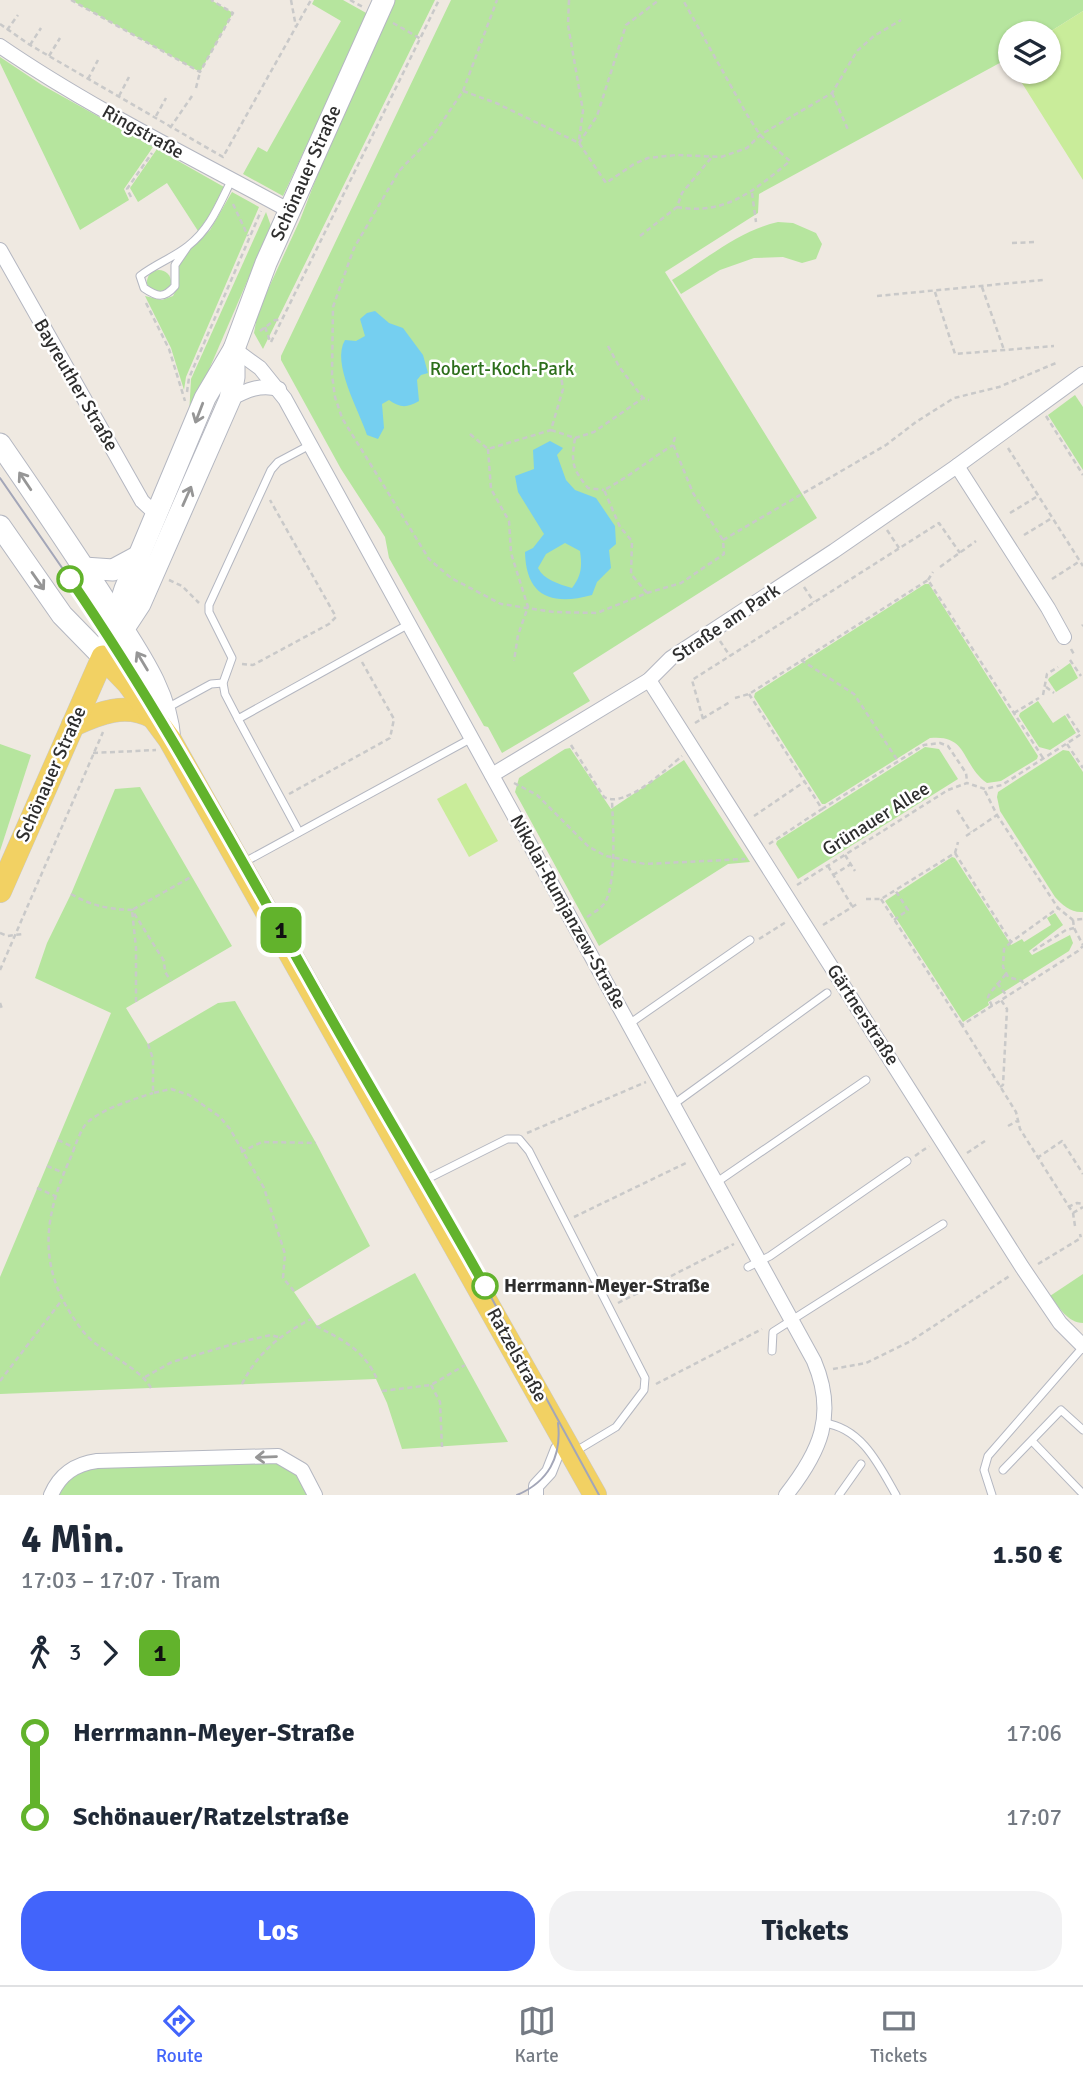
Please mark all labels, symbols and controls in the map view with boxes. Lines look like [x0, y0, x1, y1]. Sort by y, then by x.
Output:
map controls [998, 21, 1061, 84]
button: layers [998, 21, 1061, 84]
street label: Ringstraße [98, 100, 188, 164]
street label: Schönauer Straße [265, 101, 347, 245]
street label: Bayreuther Straße [28, 314, 124, 456]
park label: Robert-Koch-Park [430, 357, 575, 381]
one-way arrow [192, 402, 205, 424]
one-way arrow [18, 472, 32, 491]
one-way arrow [181, 486, 194, 507]
unlabelled marker [57, 566, 83, 592]
one-way arrow [31, 571, 45, 590]
street label: Straße am Park [668, 578, 785, 668]
one-way arrow [135, 651, 149, 671]
street label: Schönauer Straße [10, 702, 92, 846]
street label: Grünauer Allee [818, 777, 934, 861]
street label: Nikolai-Rumjanzew-Straße [504, 810, 632, 1014]
line badge: 1 [258, 907, 304, 953]
text: 1 [275, 915, 287, 945]
street label: Gärtnerstraße [821, 960, 905, 1070]
marker: Herrmann-Meyer-Straße [472, 1273, 498, 1299]
place label: Herrmann-Meyer-Straße [504, 1274, 710, 1298]
street label: Ratzelstraße [481, 1304, 553, 1406]
one-way arrow [255, 1450, 278, 1463]
text: 4 Min. [21, 1516, 125, 1563]
text: 1.50 € [993, 1539, 1062, 1571]
text: 17:03 – 17:07 · Tram [21, 1566, 221, 1595]
icon: walk [21, 1634, 59, 1672]
icon: forward [91, 1634, 129, 1672]
text: 3 [69, 1638, 81, 1667]
text: 1 [153, 1638, 166, 1668]
text: Herrmann-Meyer-Straße [73, 1717, 355, 1749]
text: 17:06 [1006, 1719, 1062, 1748]
text: Schönauer/Ratzelstraße [73, 1801, 349, 1833]
text: 17:07 [1006, 1803, 1062, 1832]
button: Los [21, 1891, 535, 1971]
button: Tickets [549, 1891, 1062, 1971]
tab: Route [156, 2002, 203, 2068]
tab: Karte [514, 2002, 559, 2068]
tab: Tickets [870, 2002, 927, 2068]

